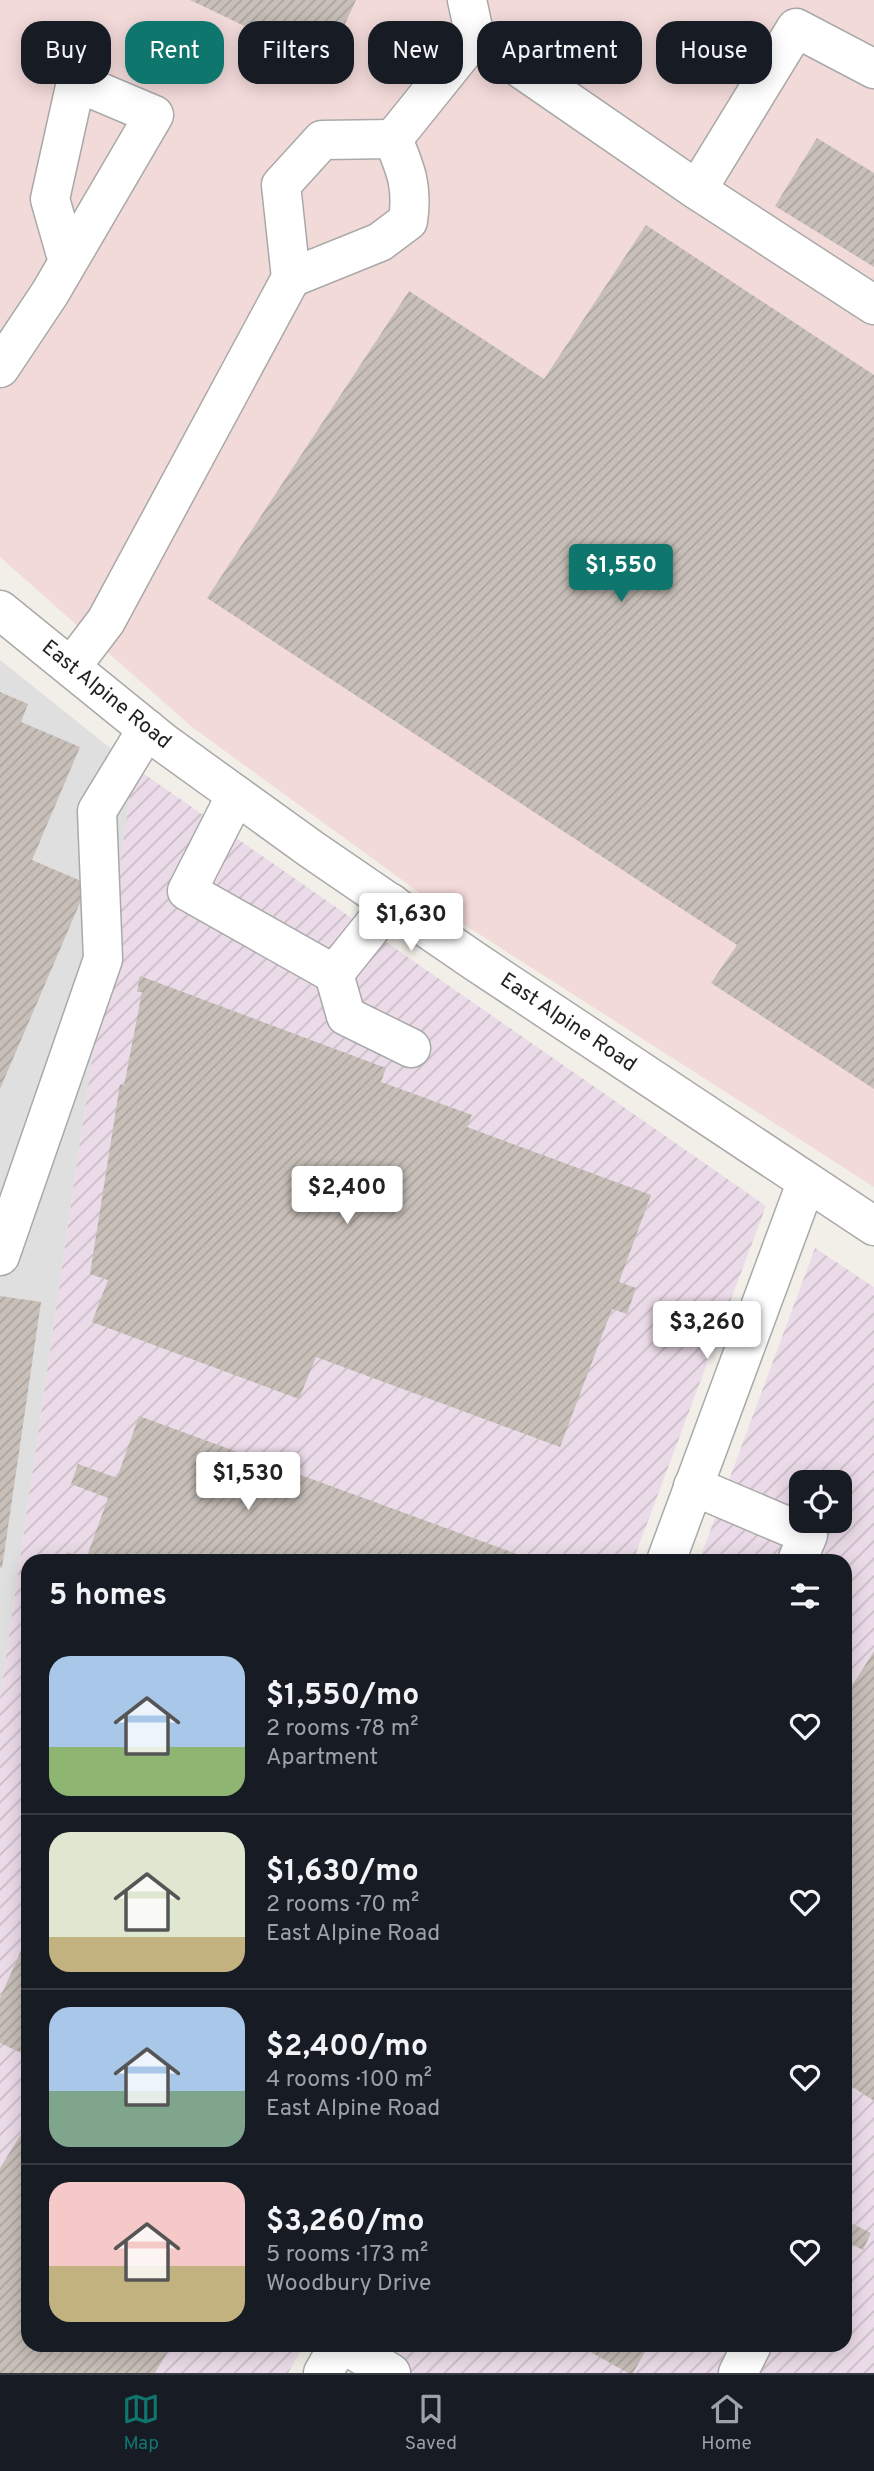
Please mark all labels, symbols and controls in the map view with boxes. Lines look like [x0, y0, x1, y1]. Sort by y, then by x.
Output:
chip: Buy [21, 21, 111, 84]
chip: Rent [125, 21, 224, 84]
chip: Filters [238, 21, 354, 84]
chip: New [368, 21, 463, 84]
chip: Apartment [477, 21, 642, 84]
chip: House [656, 21, 772, 84]
pin: $1,550 [564, 544, 678, 604]
text: $1,550 [585, 552, 657, 581]
street label: East Alpine Road [36, 634, 176, 756]
pin: $1,630 [354, 894, 468, 953]
text: $1,630 [375, 901, 447, 930]
street label: East Alpine Road [494, 967, 642, 1079]
pin: $2,400 [290, 1166, 404, 1226]
text: $2,400 [308, 1174, 386, 1203]
pin: $3,260 [650, 1302, 764, 1361]
text: $3,260 [669, 1309, 745, 1338]
pin: $1,530 [191, 1452, 305, 1512]
text: $1,530 [212, 1460, 284, 1489]
map controls [789, 1470, 852, 1533]
button: locate [789, 1470, 852, 1533]
icon: filters [786, 1577, 824, 1615]
text: 5 homes [49, 1578, 167, 1615]
text: $1,550/mo [266, 1678, 419, 1715]
icon: home [105, 1684, 189, 1768]
icon: heart [786, 1707, 824, 1745]
text: 2 rooms · 78 m² [266, 1715, 419, 1744]
text: Apartment [266, 1744, 378, 1773]
text: $1,630/mo [266, 1854, 419, 1891]
icon: home [105, 1860, 189, 1944]
icon: heart [786, 1883, 824, 1921]
text: 2 rooms · 70 m² [266, 1891, 419, 1920]
text: East Alpine Road [266, 1920, 440, 1949]
text: $2,400/mo [266, 2029, 428, 2066]
icon: home [105, 2035, 189, 2119]
icon: heart [786, 2058, 824, 2096]
text: 4 rooms · 100 m² [266, 2066, 432, 2095]
text: East Alpine Road [266, 2095, 440, 2124]
text: $3,260/mo [266, 2204, 425, 2241]
icon: home [105, 2210, 189, 2294]
icon: heart [786, 2233, 824, 2271]
text: 5 rooms · 173 m² [266, 2241, 428, 2270]
text: Woodbury Drive [266, 2270, 431, 2299]
tab: Map [122, 2390, 160, 2456]
tab: Saved [405, 2390, 457, 2456]
tab: Home [701, 2390, 752, 2456]

